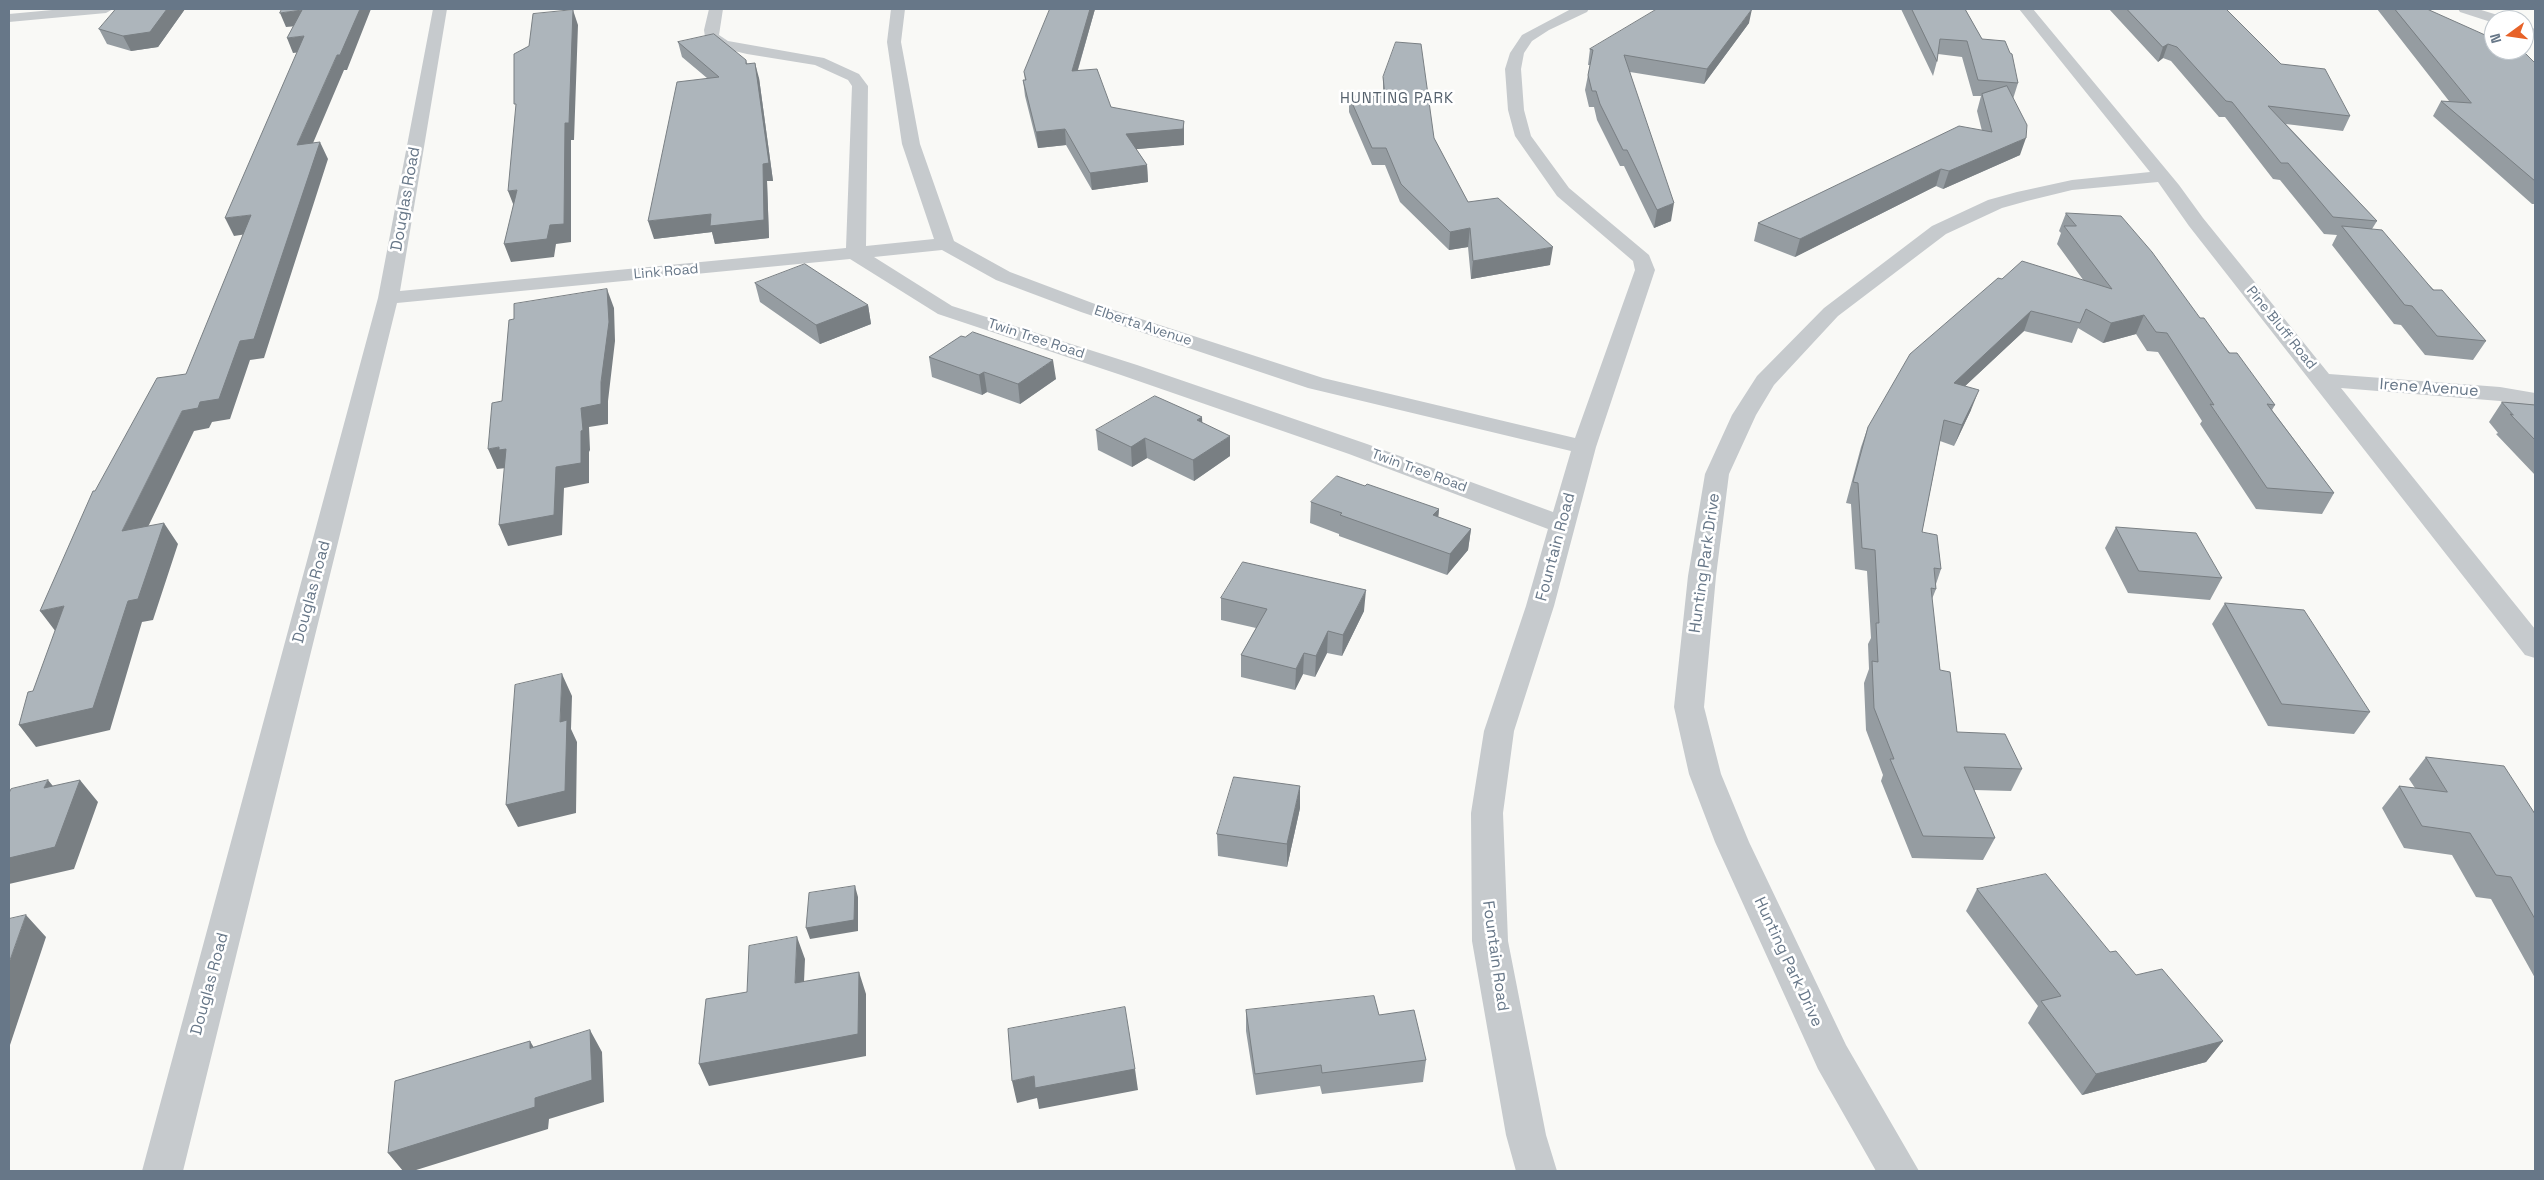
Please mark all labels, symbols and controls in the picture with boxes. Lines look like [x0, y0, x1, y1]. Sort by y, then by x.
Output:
north arrow [2484, 10, 2534, 60]
text: N [2486, 32, 2505, 45]
district label: HUNTING PARK [1338, 90, 1456, 108]
street label: Douglas Road [387, 145, 425, 253]
street label: Link Road [633, 261, 699, 283]
street label: Pine Bluff Road [2242, 283, 2320, 373]
street label: Elberta Avenue [1092, 302, 1194, 350]
street label: Twin Tree Road [986, 315, 1086, 363]
street label: Irene Avenue [2379, 375, 2479, 401]
street label: Twin Tree Road [1369, 446, 1469, 496]
street label: Fountain Road [1532, 491, 1580, 603]
street label: Hunting Park Drive [1686, 492, 1724, 634]
street label: Douglas Road [289, 539, 335, 645]
street label: Hunting Park Drive [1749, 894, 1827, 1030]
street label: Fountain Road [1478, 899, 1512, 1013]
street label: Douglas Road [187, 931, 233, 1037]

